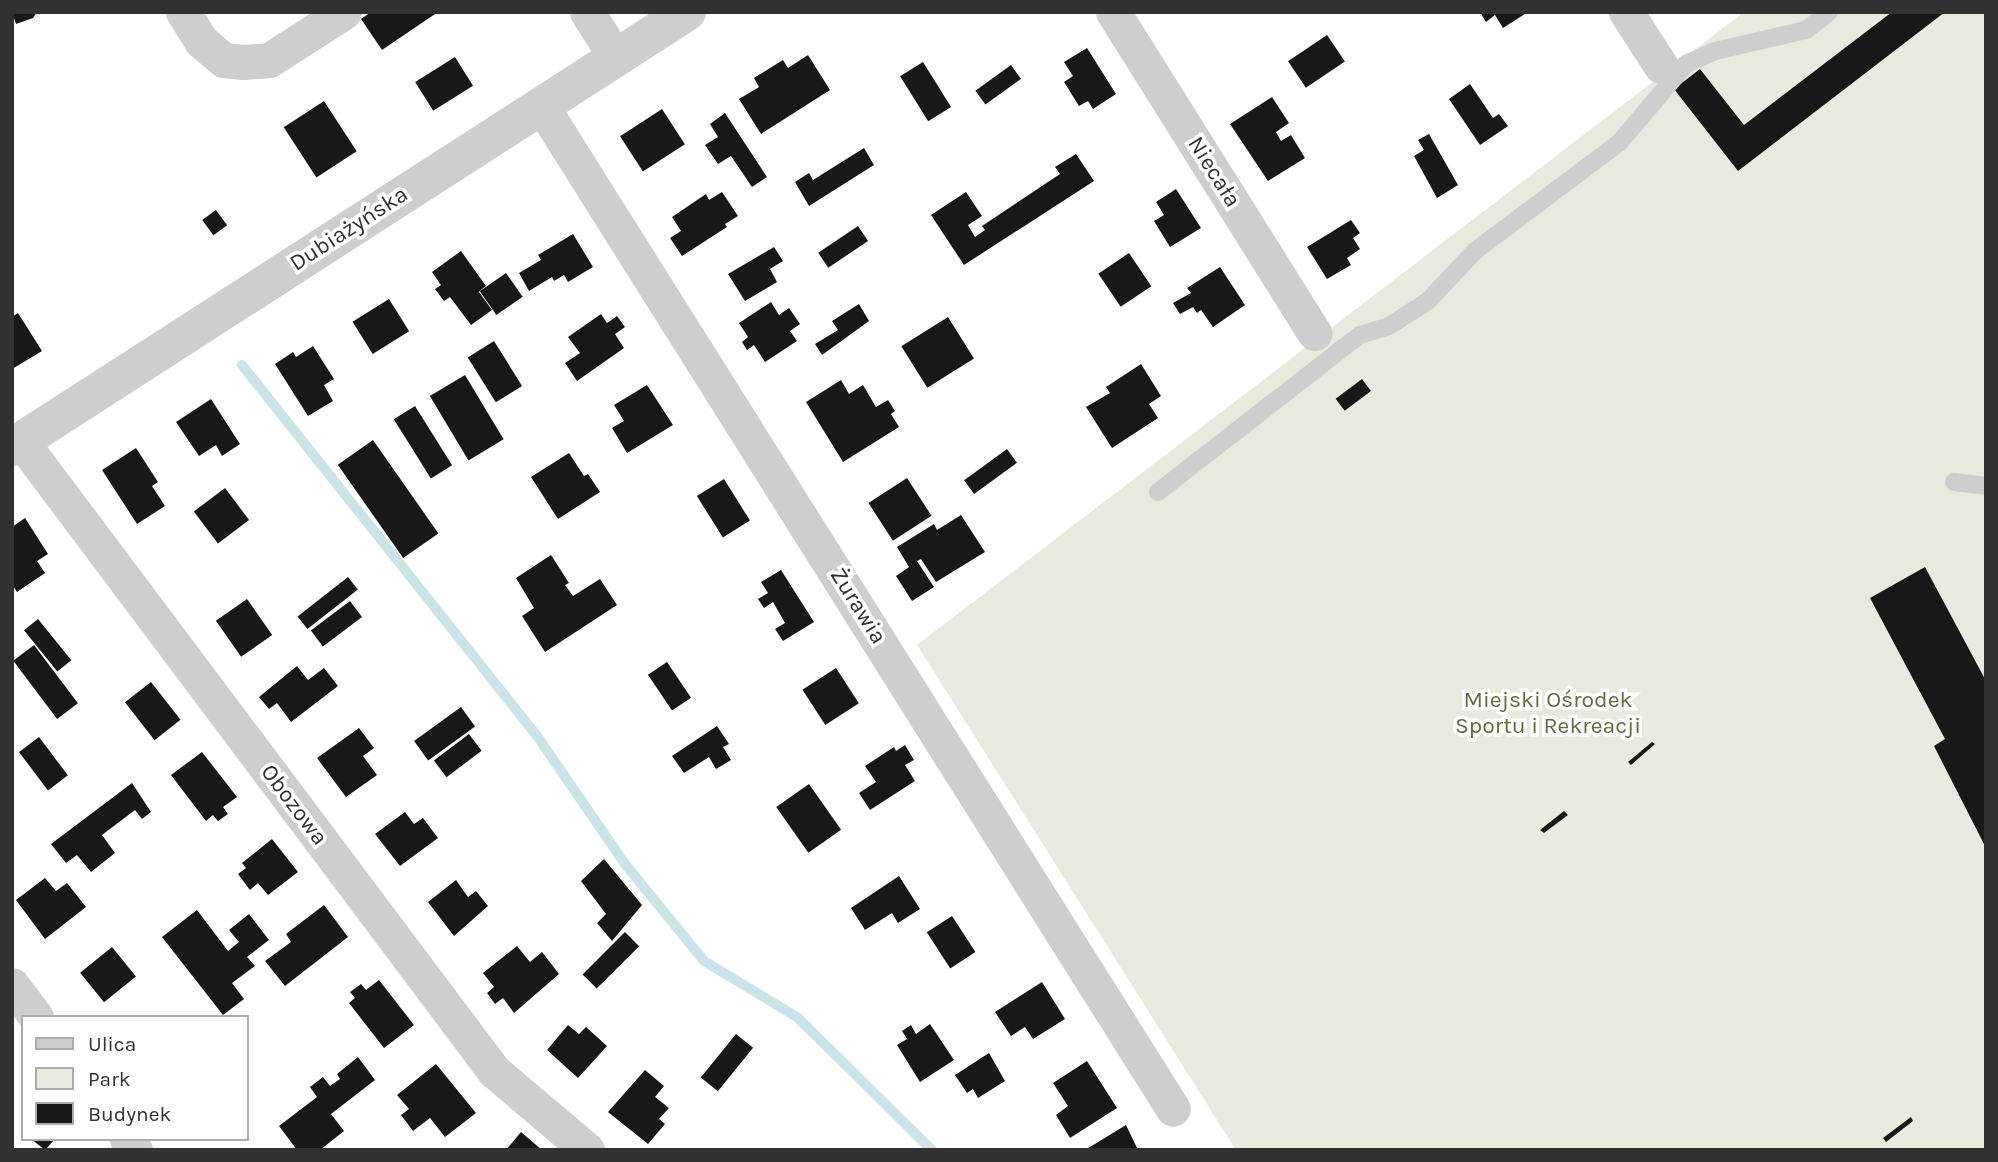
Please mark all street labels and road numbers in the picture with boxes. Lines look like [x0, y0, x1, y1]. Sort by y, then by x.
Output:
street label: Niecała [1182, 132, 1246, 212]
street label: Dubiażyńska [285, 181, 413, 277]
street label: Żurawia [824, 563, 892, 649]
street label: Obozowa [255, 759, 333, 851]

